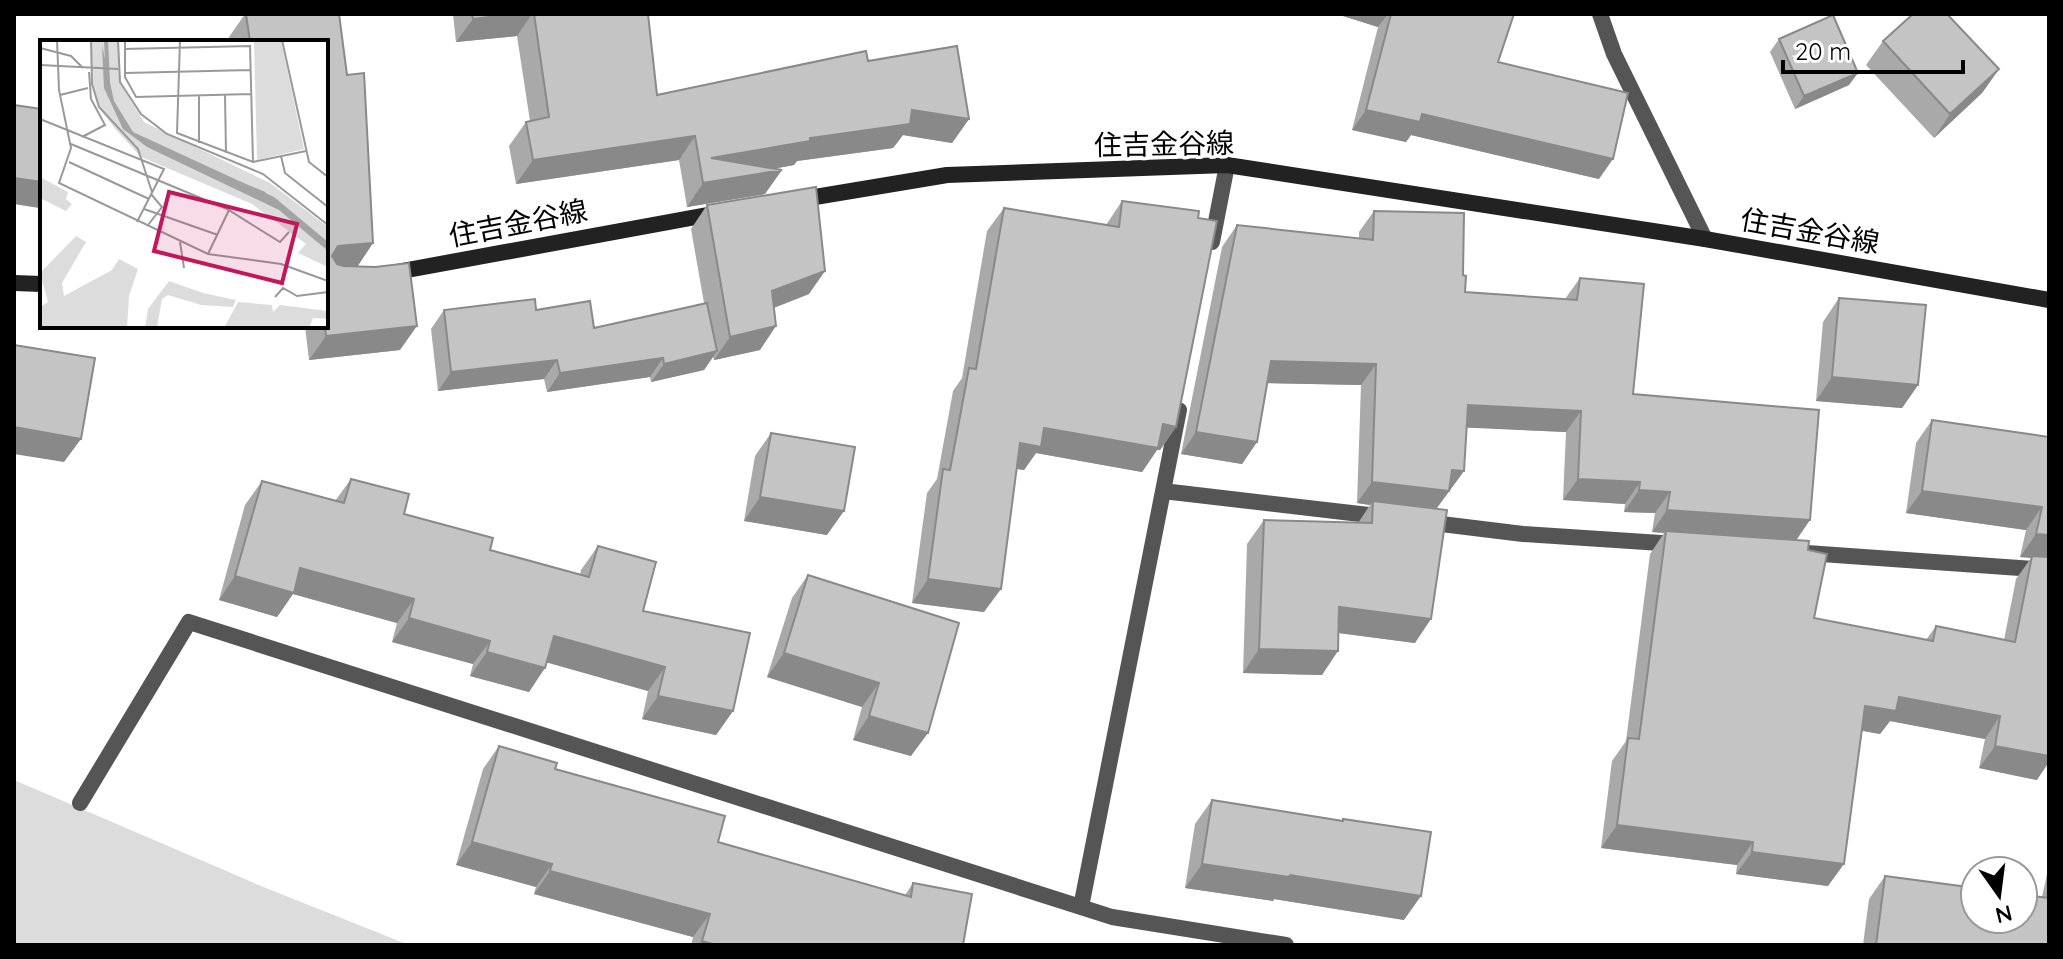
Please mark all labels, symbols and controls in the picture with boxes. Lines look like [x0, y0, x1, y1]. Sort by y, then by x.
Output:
scale bar [1783, 24, 1963, 74]
text: 20 m [1795, 36, 1851, 66]
inset map [40, 40, 328, 328]
street label: 住吉金谷線 [1094, 125, 1234, 162]
street label: 住吉金谷線 [446, 192, 590, 253]
street label: 住吉金谷線 [1738, 201, 1882, 260]
north arrow [1959, 855, 2039, 935]
text: N [1993, 899, 2015, 930]

